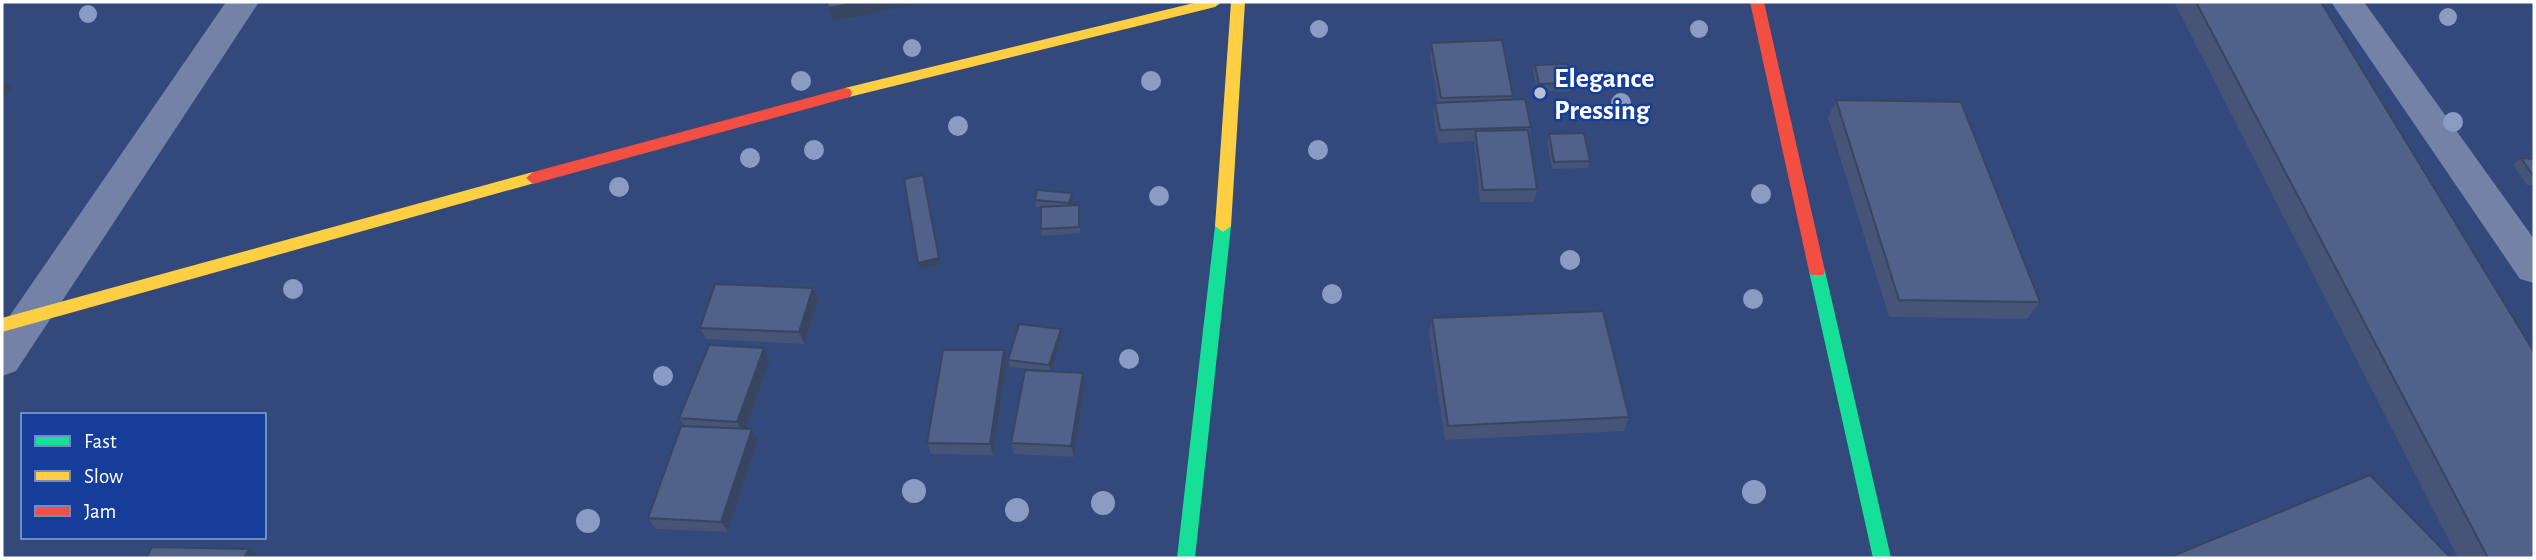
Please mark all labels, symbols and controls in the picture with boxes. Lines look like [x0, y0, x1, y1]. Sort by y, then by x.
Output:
place label: Elegance Pressing [1554, 65, 1655, 125]
marker: Elegance Pressing [1532, 85, 1548, 101]
legend [21, 413, 266, 539]
text: Fast [84, 431, 117, 452]
text: Slow [84, 466, 123, 487]
text: Jam [84, 501, 116, 522]

